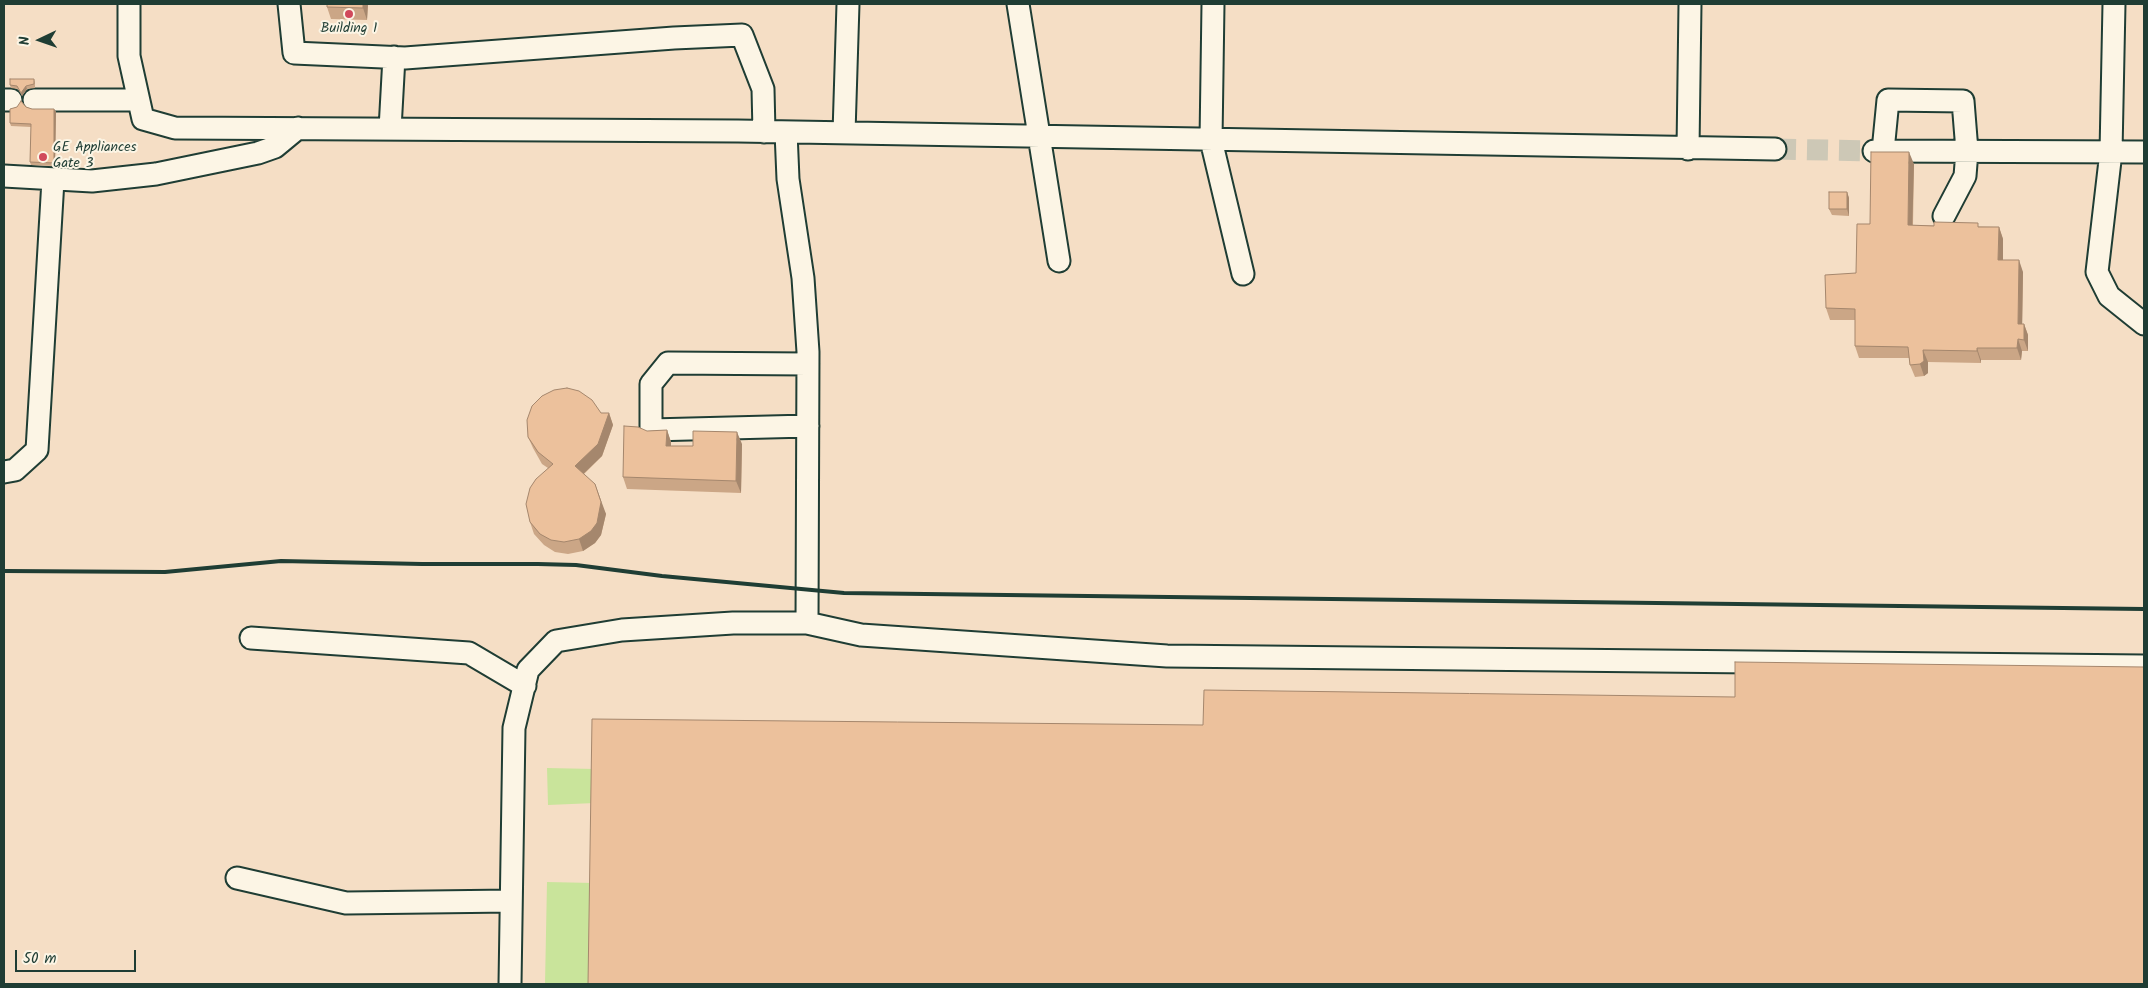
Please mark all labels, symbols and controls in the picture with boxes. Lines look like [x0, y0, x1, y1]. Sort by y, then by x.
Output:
marker: Building 1 [343, 8, 355, 20]
north arrow [15, 15, 65, 65]
place label: Building 1 [321, 22, 377, 38]
text: N [14, 36, 36, 46]
place label: GE Appliances Gate 3 [53, 141, 137, 174]
marker: GE Appliances Gate 3 [37, 151, 49, 163]
scale bar [18, 940, 139, 972]
text: 50 m [23, 947, 57, 971]

